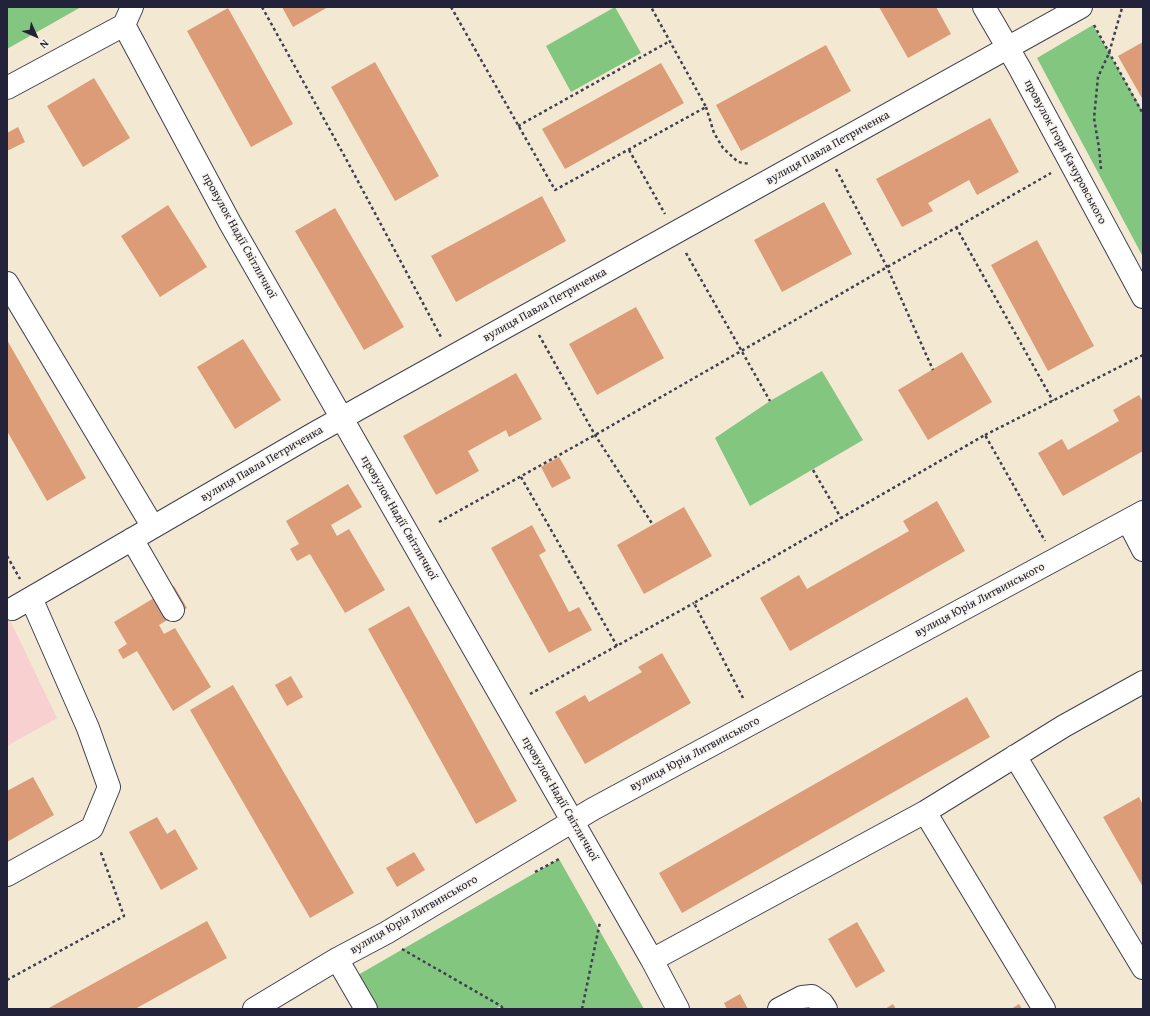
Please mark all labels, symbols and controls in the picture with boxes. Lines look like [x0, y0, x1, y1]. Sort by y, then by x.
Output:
north arrow [16, 16, 56, 56]
text: N [36, 36, 53, 53]
street label: провулок Ігоря Качуровського [1021, 77, 1109, 227]
street label: вулиця Павла Петриченка [764, 108, 892, 188]
street label: провулок Надії Світличної [198, 171, 280, 301]
street label: вулиця Павла Петриченка [481, 265, 609, 345]
street label: вулиця Павла Петриченка [198, 423, 326, 505]
street label: провулок Надії Світличної [357, 453, 441, 583]
street label: вулиця Юрія Литвинського [913, 560, 1047, 640]
street label: вулиця Юрія Литвинського [628, 714, 762, 794]
street label: провулок Надії Світличної [518, 734, 602, 864]
street label: вулиця Юрія Литвинського [348, 872, 480, 958]

